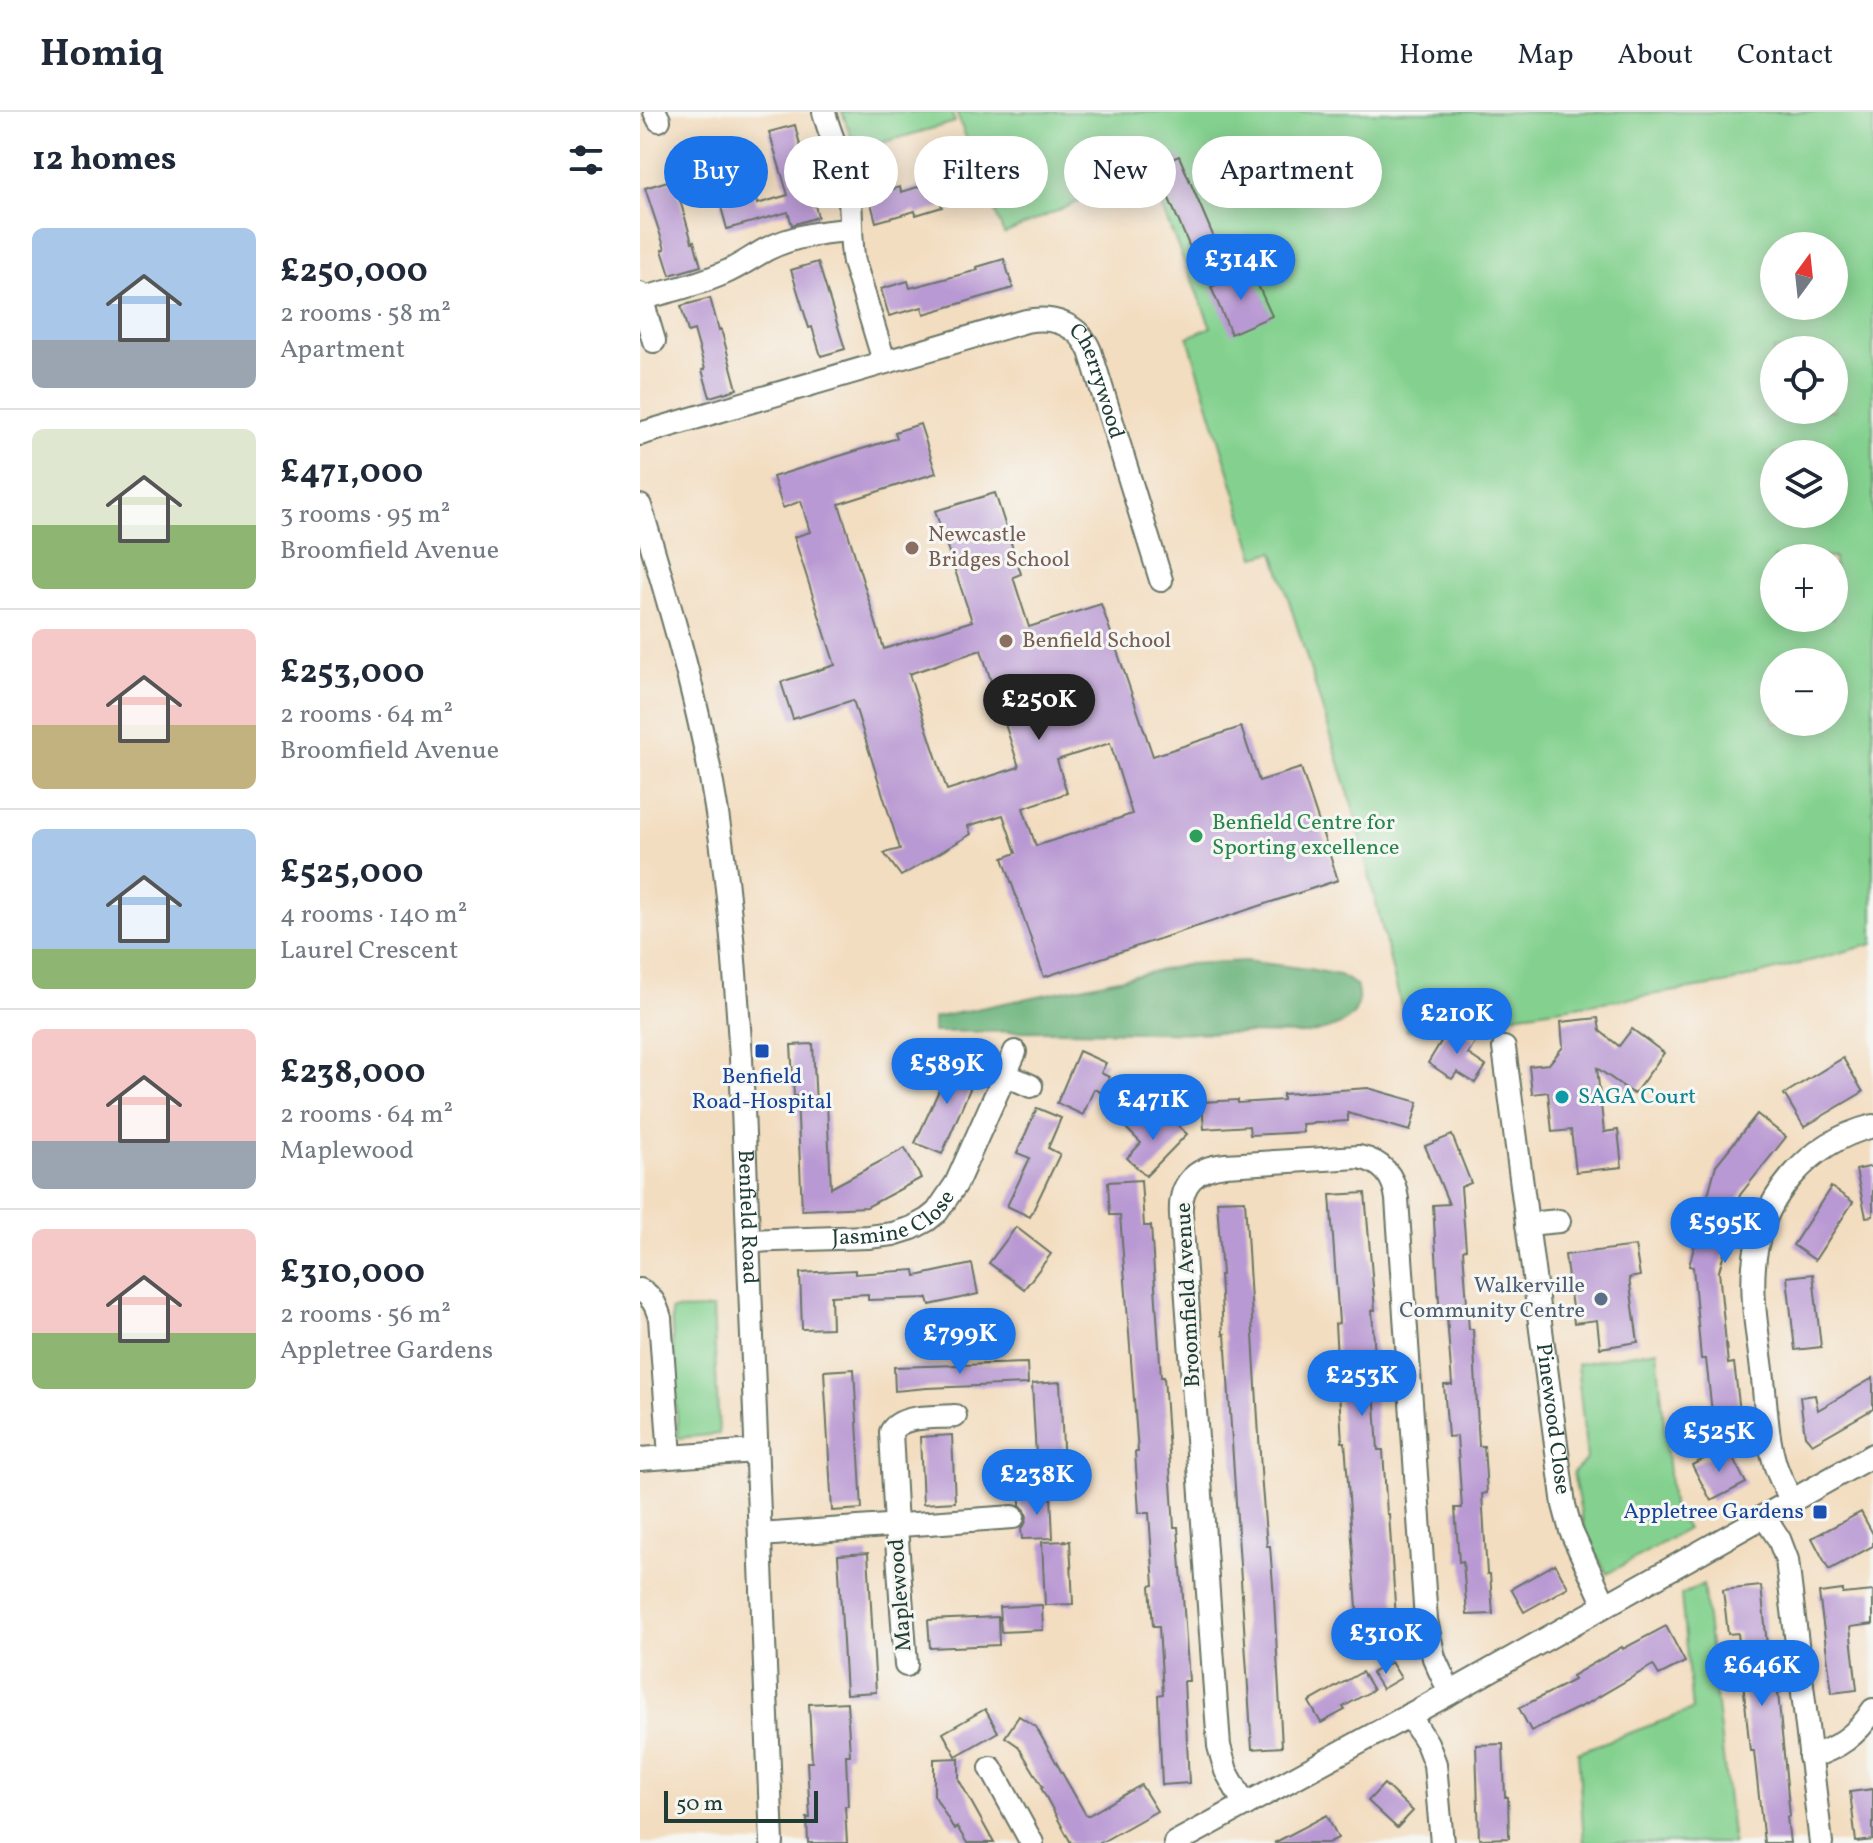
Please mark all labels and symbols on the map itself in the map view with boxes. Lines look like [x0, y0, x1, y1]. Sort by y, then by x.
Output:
north arrow [1760, 232, 1848, 320]
pin: £314K [1185, 234, 1297, 302]
street label: Cherrywood [1062, 316, 1132, 443]
place label: Newcastle Bridges School [928, 520, 1070, 576]
marker: Newcastle Bridges School [903, 539, 921, 557]
place label: Benfield School [1022, 626, 1171, 657]
marker: Benfield School [997, 632, 1015, 650]
pin: £250K [983, 674, 1095, 742]
place label: Benfield Centre for Sporting excellence [1212, 808, 1400, 864]
marker: Benfield Centre for Sporting excellence [1187, 827, 1205, 845]
pin: £210K [1401, 988, 1513, 1056]
pin: £589K [891, 1038, 1003, 1106]
marker: Benfield Road-Hospital [753, 1042, 771, 1060]
place label: Benfield Road-Hospital [692, 1062, 832, 1118]
pin: £471K [1097, 1074, 1209, 1142]
place label: SAGA Court [1578, 1082, 1696, 1113]
marker: SAGA Court [1553, 1088, 1571, 1106]
street label: Benfield Road [729, 1149, 765, 1285]
street label: Jasmine Close [831, 1184, 963, 1254]
pin: £595K [1669, 1197, 1781, 1265]
street label: Broomfield Avenue [1169, 1202, 1209, 1388]
place label: Walkerville Community Centre [1399, 1271, 1585, 1327]
marker: Walkerville Community Centre [1592, 1290, 1610, 1308]
pin: £799K [904, 1308, 1016, 1376]
street label: Pinewood Close [1527, 1341, 1578, 1496]
pin: £253K [1306, 1350, 1418, 1418]
pin: £525K [1663, 1406, 1775, 1474]
pin: £238K [981, 1449, 1093, 1517]
place label: Appletree Gardens [1624, 1497, 1804, 1528]
marker: Appletree Gardens [1811, 1503, 1829, 1521]
street label: Maplewood [882, 1537, 920, 1653]
pin: £310K [1330, 1608, 1442, 1676]
pin: £646K [1706, 1640, 1818, 1708]
scale bar [664, 1787, 818, 1823]

